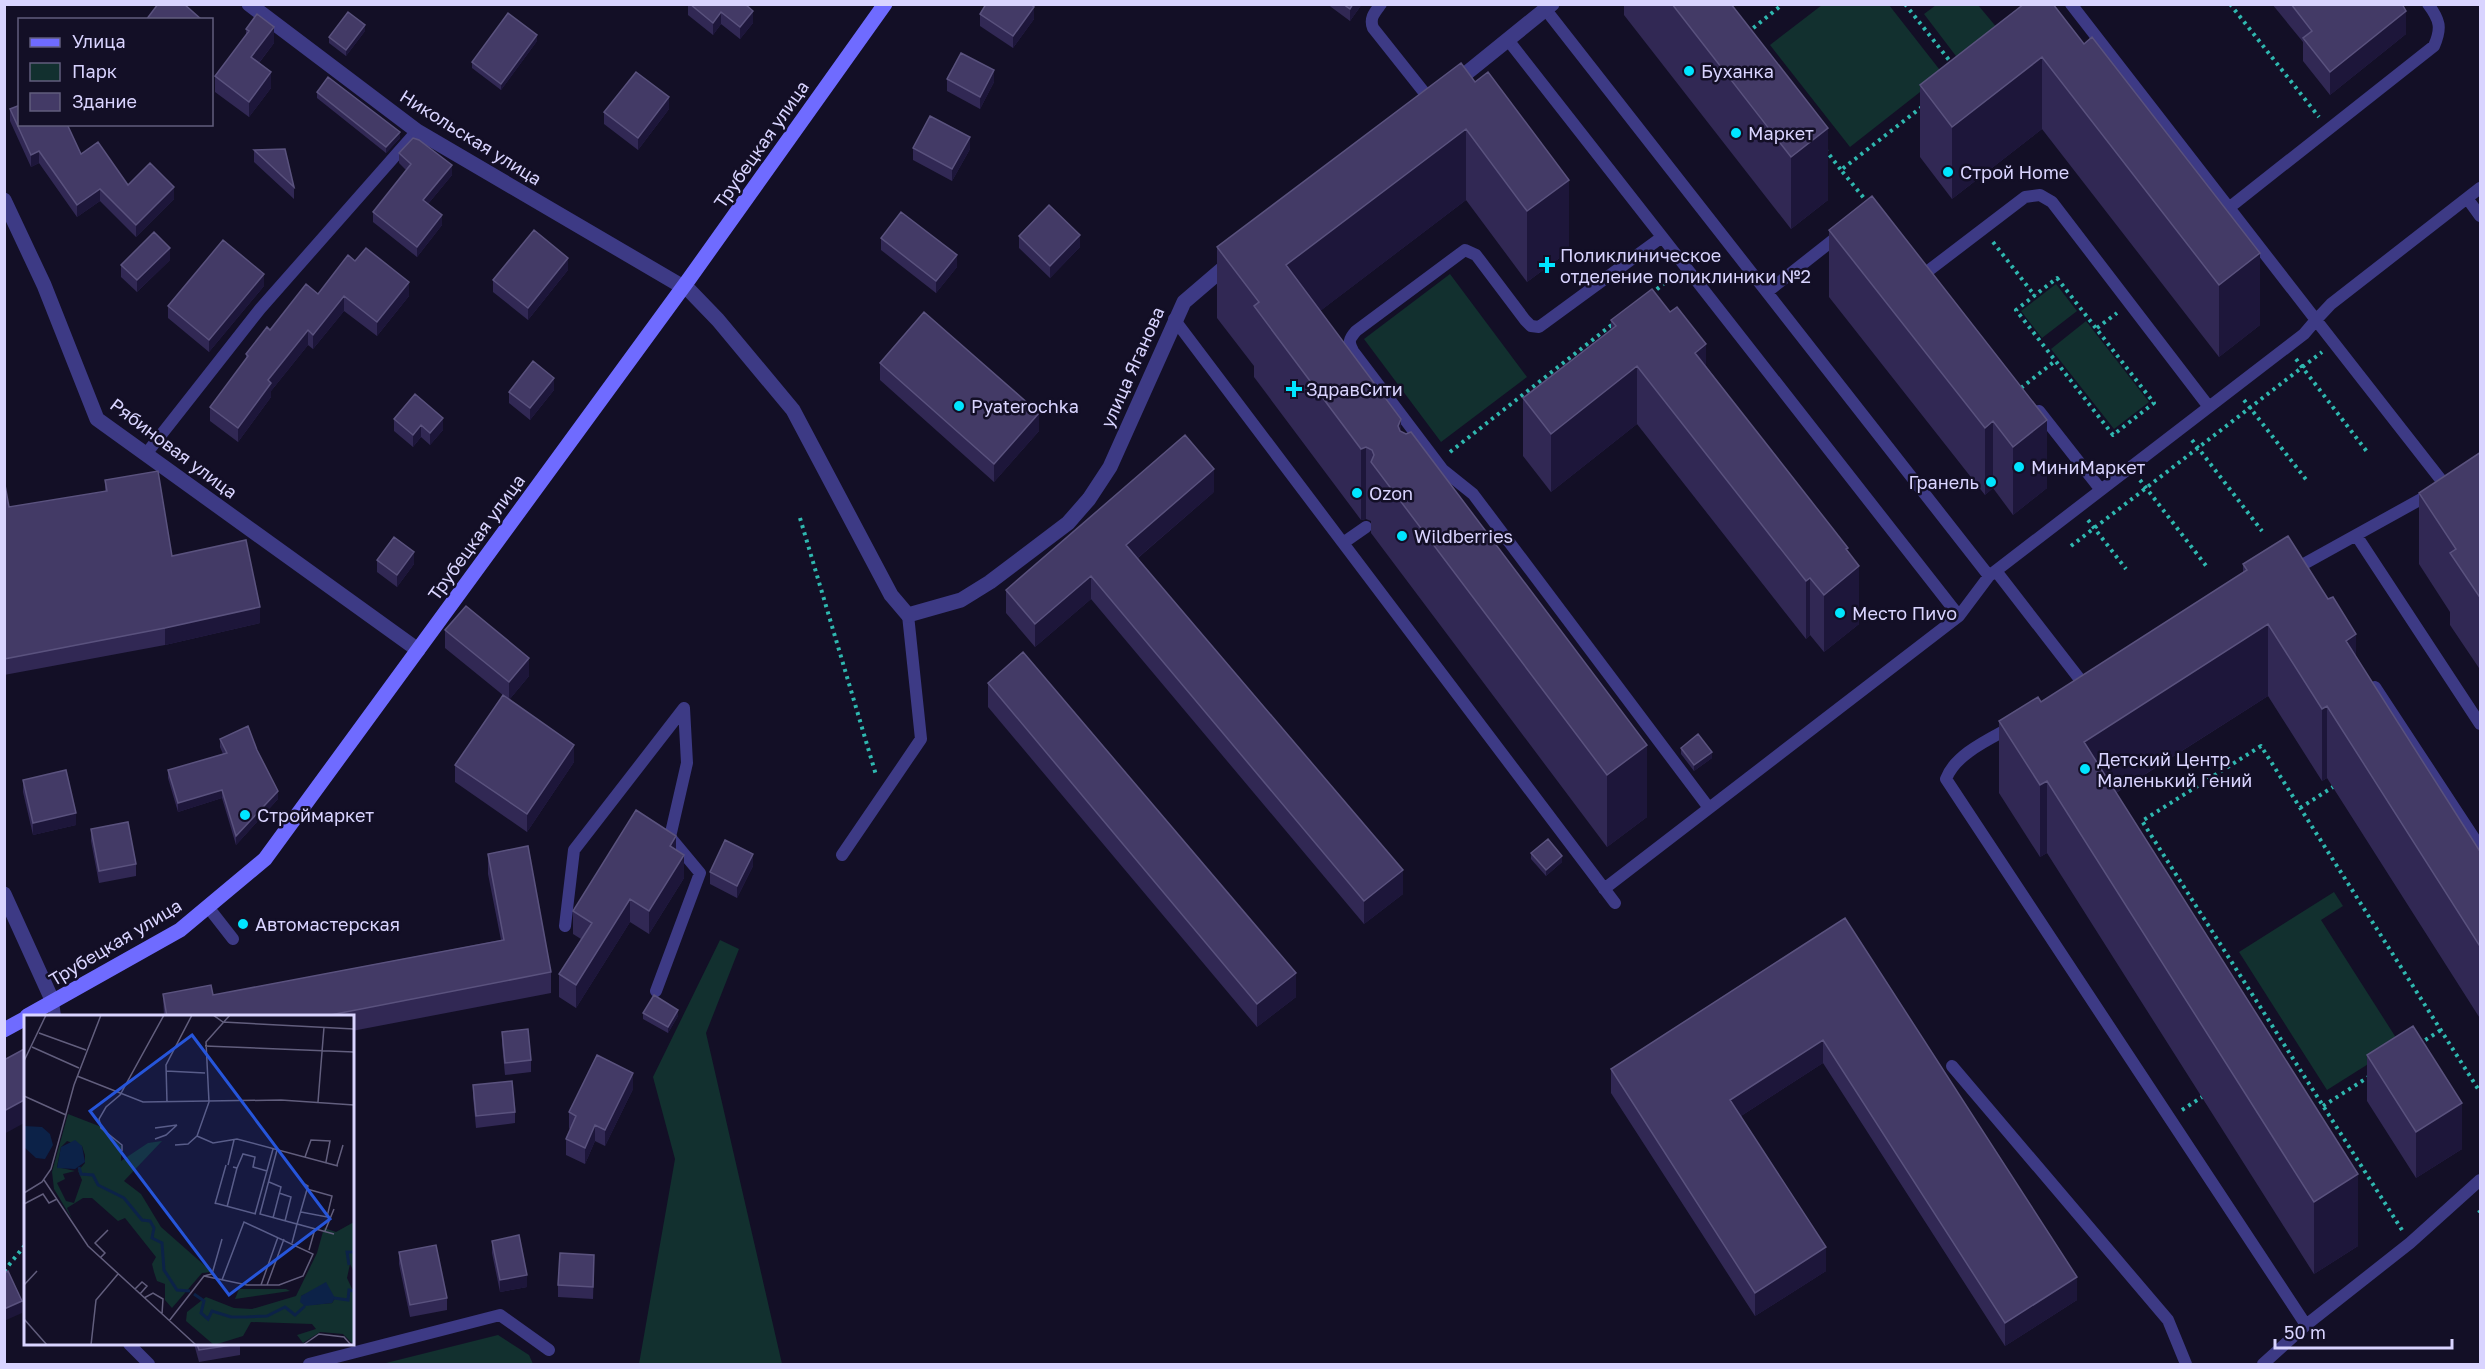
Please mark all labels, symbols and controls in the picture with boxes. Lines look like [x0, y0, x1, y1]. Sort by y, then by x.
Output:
legend [18, 18, 213, 126]
text: Улица [72, 30, 126, 52]
text: Парк [72, 60, 117, 82]
place label: Буханка [1701, 60, 1774, 82]
marker: Буханка [1682, 64, 1696, 78]
street label: Трубецкая улица [709, 76, 813, 212]
street label: Никольская улица [396, 84, 546, 190]
text: Здание [72, 90, 137, 112]
place label: Маркет [1748, 122, 1814, 144]
marker: Маркет [1729, 126, 1743, 140]
place label: Строй Home [1960, 161, 2069, 183]
marker: Строй Home [1941, 165, 1955, 179]
place label: Поликлиническое отделение поликлиники №2 [1560, 244, 1811, 287]
marker: Поликлиническое отделение поликлиники №2 [1538, 256, 1556, 274]
street label: улица Яганова [1096, 303, 1168, 431]
place label: ЗдравСити [1306, 378, 1403, 400]
marker: ЗдравСити [1287, 382, 1301, 396]
street label: Рябиновая улица [106, 393, 242, 503]
place label: Pyaterochka [971, 395, 1079, 417]
marker: Pyaterochka [952, 399, 966, 413]
place label: МиниМаркет [2031, 456, 2145, 478]
marker: МиниМаркет [2012, 460, 2026, 474]
street label: Трубецкая улица [423, 470, 529, 604]
place label: Гранель [1908, 471, 1979, 493]
marker: Гранель [1984, 475, 1998, 489]
place label: Ozon [1369, 482, 1413, 504]
marker: Ozon [1350, 486, 1364, 500]
place label: Wildberries [1414, 525, 1513, 547]
marker: Wildberries [1395, 529, 1409, 543]
place label: Место Пиvо [1852, 602, 1957, 624]
marker: Место Пиvо [1833, 606, 1847, 620]
place label: Детский Центр Маленький Гений [2097, 748, 2252, 791]
marker: Детский Центр Маленький Гений [2078, 762, 2092, 776]
place label: Строймаркет [257, 804, 374, 826]
marker: Строймаркет [238, 808, 252, 822]
street label: Трубецкая улица [45, 894, 185, 990]
place label: Автомастерская [255, 913, 400, 935]
marker: Автомастерская [236, 917, 250, 931]
inset map [24, 1015, 354, 1345]
scale bar [2275, 1312, 2452, 1350]
text: 50 m [2284, 1321, 2326, 1343]

